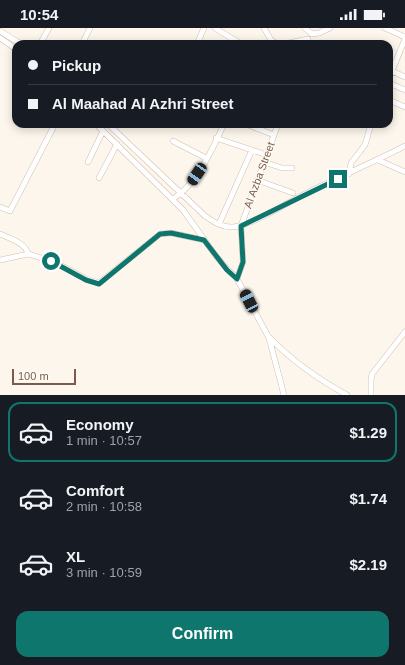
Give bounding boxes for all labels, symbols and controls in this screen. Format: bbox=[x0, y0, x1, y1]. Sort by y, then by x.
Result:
text: 10:54 bbox=[20, 6, 58, 23]
text: Pickup bbox=[52, 57, 101, 74]
text: Al Maahad Al Azhri Street bbox=[52, 95, 233, 112]
street label: Al Azba Street bbox=[241, 140, 277, 210]
car bbox=[185, 161, 209, 187]
route end bbox=[329, 170, 347, 188]
route start bbox=[42, 252, 60, 270]
car bbox=[238, 288, 260, 314]
scale bar bbox=[12, 367, 76, 386]
text: 100 m bbox=[18, 370, 49, 382]
icon: car bbox=[18, 414, 54, 450]
text: Economy bbox=[66, 416, 134, 433]
text: $1.29 bbox=[349, 424, 387, 441]
text: 1 min · 10:57 bbox=[66, 433, 142, 448]
icon: car bbox=[18, 480, 54, 516]
text: Comfort bbox=[66, 482, 124, 499]
text: $1.74 bbox=[349, 490, 387, 507]
text: 2 min · 10:58 bbox=[66, 499, 142, 514]
icon: car bbox=[18, 546, 54, 582]
text: XL bbox=[66, 548, 85, 565]
text: $2.19 bbox=[349, 556, 387, 573]
text: 3 min · 10:59 bbox=[66, 565, 142, 580]
button: Confirm bbox=[16, 611, 389, 657]

